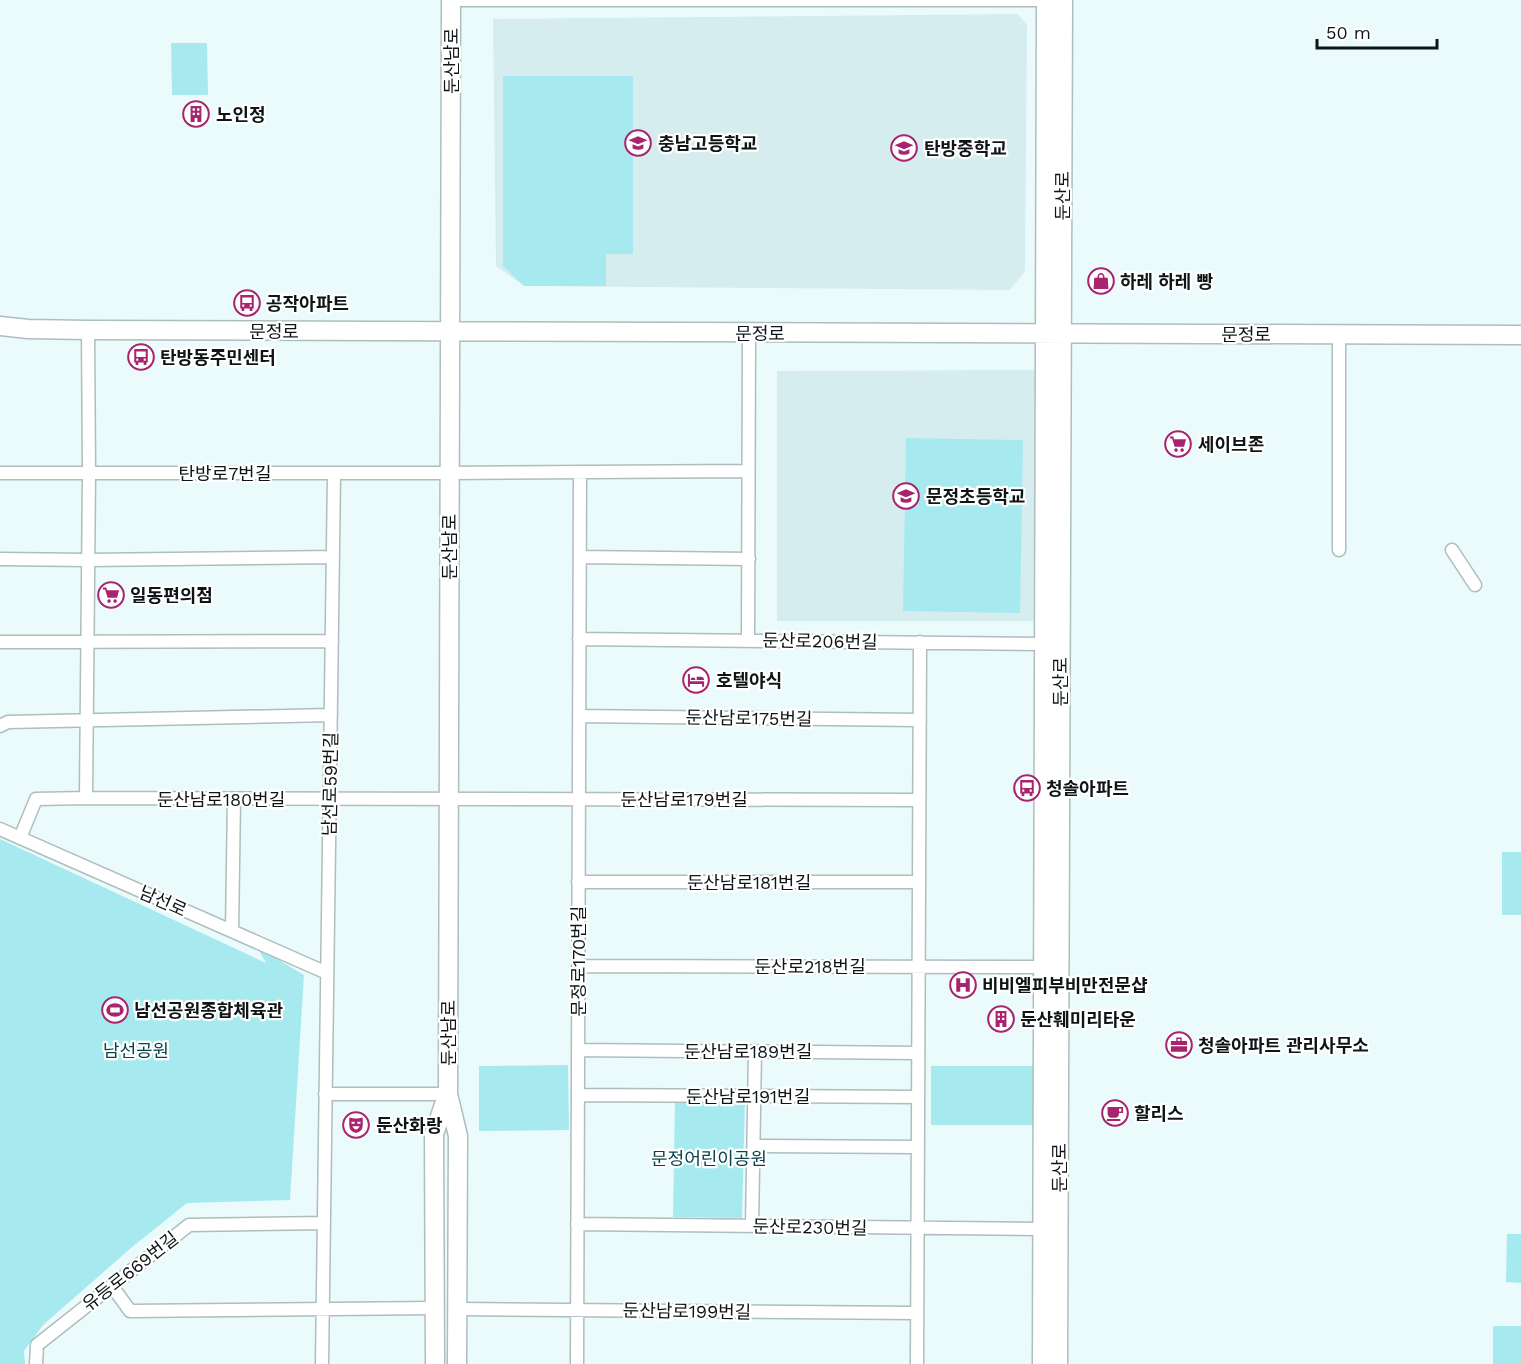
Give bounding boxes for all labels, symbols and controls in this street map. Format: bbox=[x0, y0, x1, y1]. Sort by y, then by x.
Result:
scale bar bbox=[1317, 12, 1437, 50]
text: 50 m bbox=[1326, 22, 1371, 43]
street label: 둔산남로 bbox=[441, 28, 462, 94]
building icon: 노인정 bbox=[181, 99, 211, 129]
place label: 노인정 bbox=[216, 104, 266, 125]
school or university icon: 충남고등학교 bbox=[623, 128, 653, 158]
place label: 충남고등학교 bbox=[658, 133, 757, 154]
school or university icon: 탄방중학교 bbox=[889, 133, 919, 163]
place label: 탄방중학교 bbox=[924, 138, 1007, 159]
street label: 둔산로 bbox=[1052, 171, 1073, 221]
shop icon: 하레 하레 빵 bbox=[1086, 266, 1116, 296]
place label: 하레 하레 빵 bbox=[1120, 271, 1214, 292]
bus stop icon: 공작아파트 bbox=[232, 288, 262, 318]
place label: 공작아파트 bbox=[266, 293, 349, 314]
street label: 문정로 bbox=[249, 321, 299, 342]
street label: 문정로 bbox=[735, 323, 785, 344]
street label: 문정로 bbox=[1221, 324, 1271, 345]
bus stop icon: 탄방동주민센터 bbox=[126, 342, 156, 372]
place label: 탄방동주민센터 bbox=[160, 347, 276, 368]
supermarket icon: 세이브존 bbox=[1163, 429, 1193, 459]
place label: 세이브존 bbox=[1198, 434, 1264, 455]
street label: 탄방로7번길 bbox=[179, 463, 271, 484]
school or university icon: 문정초등학교 bbox=[891, 481, 921, 511]
place label: 문정초등학교 bbox=[926, 486, 1025, 507]
street label: 둔산남로 bbox=[439, 514, 460, 580]
supermarket icon: 일동편의점 bbox=[96, 580, 126, 610]
place label: 일동편의점 bbox=[130, 585, 213, 606]
street label: 둔산로206번길 bbox=[762, 629, 878, 653]
street label: 둔산로 bbox=[1050, 657, 1071, 707]
hotel icon: 호텔야식 bbox=[681, 665, 711, 695]
place label: 호텔야식 bbox=[716, 670, 782, 691]
street label: 둔산남로175번길 bbox=[685, 706, 813, 730]
street label: 남선로59번길 bbox=[319, 732, 341, 836]
bus stop icon: 청솔아파트 bbox=[1012, 773, 1042, 803]
place label: 청솔아파트 bbox=[1046, 778, 1129, 799]
street label: 둔산남로180번길 bbox=[157, 789, 285, 810]
street label: 둔산남로179번길 bbox=[620, 789, 748, 810]
street label: 둔산남로181번길 bbox=[687, 872, 811, 893]
street label: 남선로 bbox=[136, 881, 190, 921]
street label: 문정로170번길 bbox=[568, 906, 589, 1016]
street label: 둔산로218번길 bbox=[754, 956, 866, 977]
hospital icon: 비비엘피부비만전문샵 bbox=[948, 970, 978, 1000]
place label: 비비엘피부비만전문샵 bbox=[982, 975, 1148, 996]
sports icon: 남선공원종합체육관 bbox=[100, 995, 130, 1025]
place label: 남선공원종합체육관 bbox=[134, 1000, 283, 1021]
street label: 둔산남로 bbox=[438, 1000, 459, 1066]
building icon: 둔산훼미리타운 bbox=[986, 1004, 1016, 1034]
place label: 둔산훼미리타운 bbox=[1020, 1009, 1136, 1030]
office icon: 청솔아파트 관리사무소 bbox=[1164, 1030, 1194, 1060]
place label: 청솔아파트 관리사무소 bbox=[1198, 1035, 1369, 1056]
park label: 남선공원 bbox=[103, 1040, 169, 1061]
street label: 둔산남로189번길 bbox=[684, 1041, 812, 1062]
street label: 둔산남로191번길 bbox=[686, 1086, 810, 1107]
cafe icon: 할리스 bbox=[1100, 1098, 1130, 1128]
place label: 할리스 bbox=[1134, 1103, 1184, 1124]
theatre icon: 둔산화랑 bbox=[341, 1110, 371, 1140]
place label: 둔산화랑 bbox=[376, 1115, 443, 1136]
street label: 둔산로 bbox=[1049, 1143, 1070, 1193]
park label: 문정어린이공원 bbox=[651, 1148, 767, 1169]
street label: 둔산로230번길 bbox=[752, 1215, 868, 1239]
street label: 유등로669번길 bbox=[78, 1227, 182, 1315]
street label: 둔산남로199번길 bbox=[623, 1299, 751, 1323]

